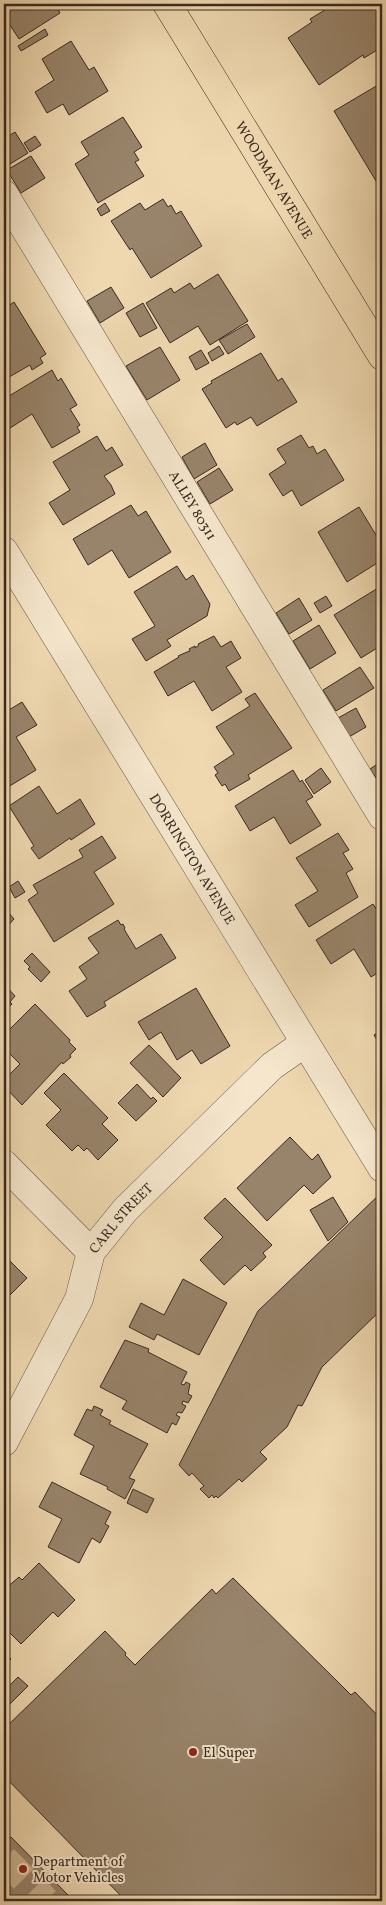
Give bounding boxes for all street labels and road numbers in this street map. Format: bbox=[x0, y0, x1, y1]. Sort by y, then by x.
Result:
street label: WOODMAN AVENUE bbox=[230, 118, 316, 243]
street label: ALLEY 80311 bbox=[163, 468, 220, 544]
street label: DORRINGTON AVENUE bbox=[144, 791, 239, 929]
street label: CARL STREET bbox=[85, 1180, 158, 1258]

